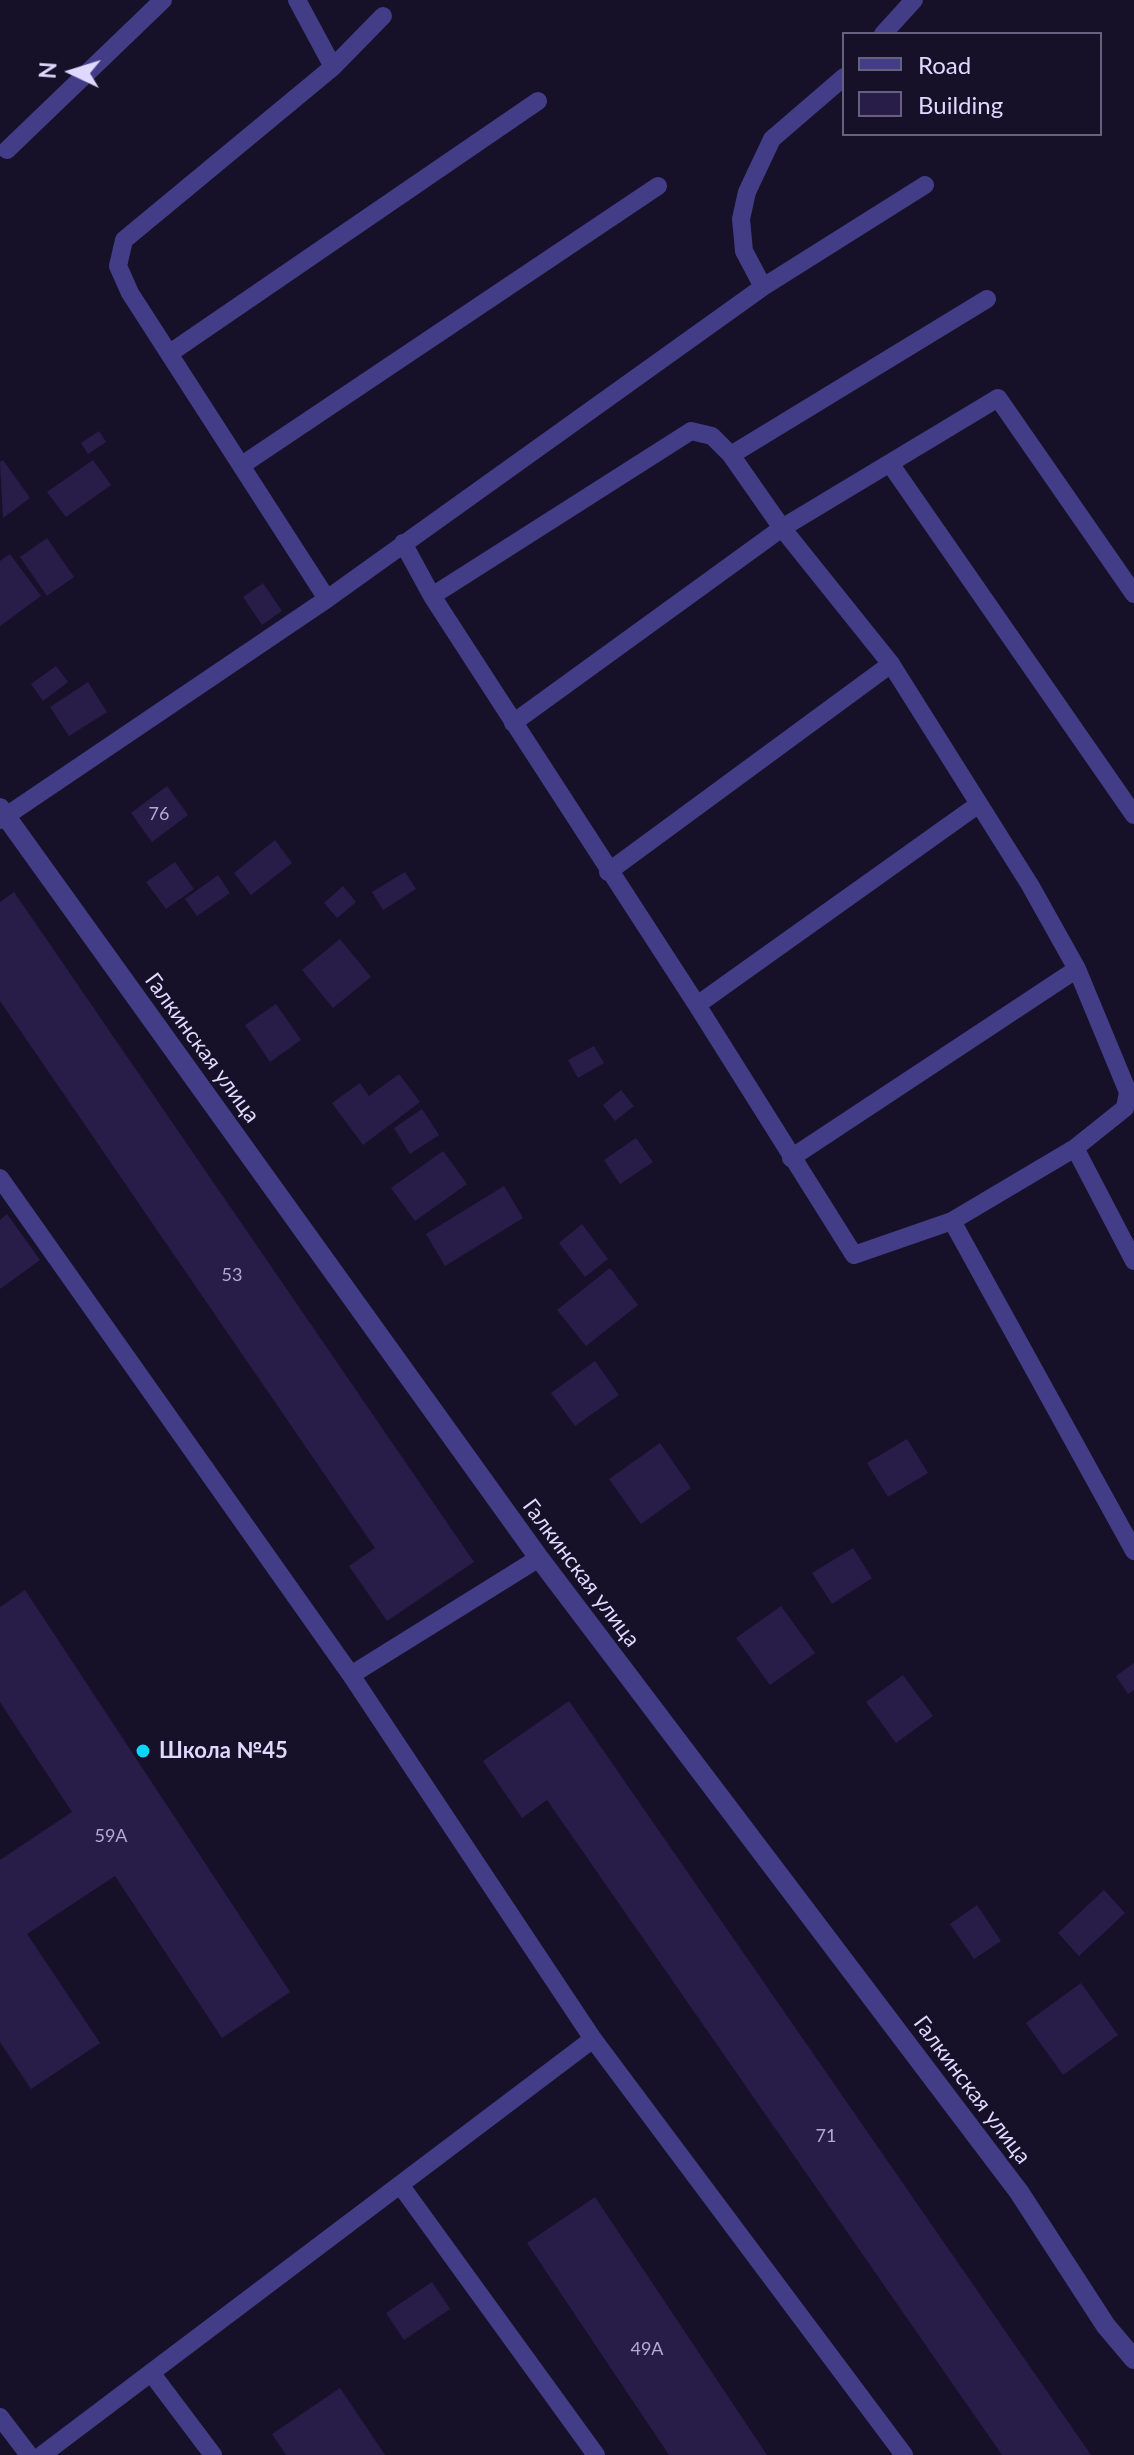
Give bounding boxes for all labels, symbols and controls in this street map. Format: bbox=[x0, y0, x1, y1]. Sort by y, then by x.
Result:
north arrow bbox=[32, 32, 112, 112]
legend bbox=[842, 32, 1102, 136]
text: Road bbox=[918, 50, 971, 79]
text: N bbox=[34, 61, 62, 80]
text: Building bbox=[918, 90, 1003, 119]
house number: 76 bbox=[149, 803, 169, 825]
street label: Галкинская улица bbox=[139, 968, 265, 1128]
house number: 53 bbox=[222, 1264, 242, 1286]
street label: Галкинская улица bbox=[517, 1494, 645, 1652]
place label: Школа №45 bbox=[159, 1738, 288, 1764]
marker: Школа №45 bbox=[134, 1742, 152, 1760]
house number: 59А bbox=[94, 1825, 128, 1847]
street label: Галкинская улица bbox=[908, 2011, 1036, 2169]
house number: 71 bbox=[816, 2125, 836, 2147]
house number: 49А bbox=[630, 2338, 664, 2360]

